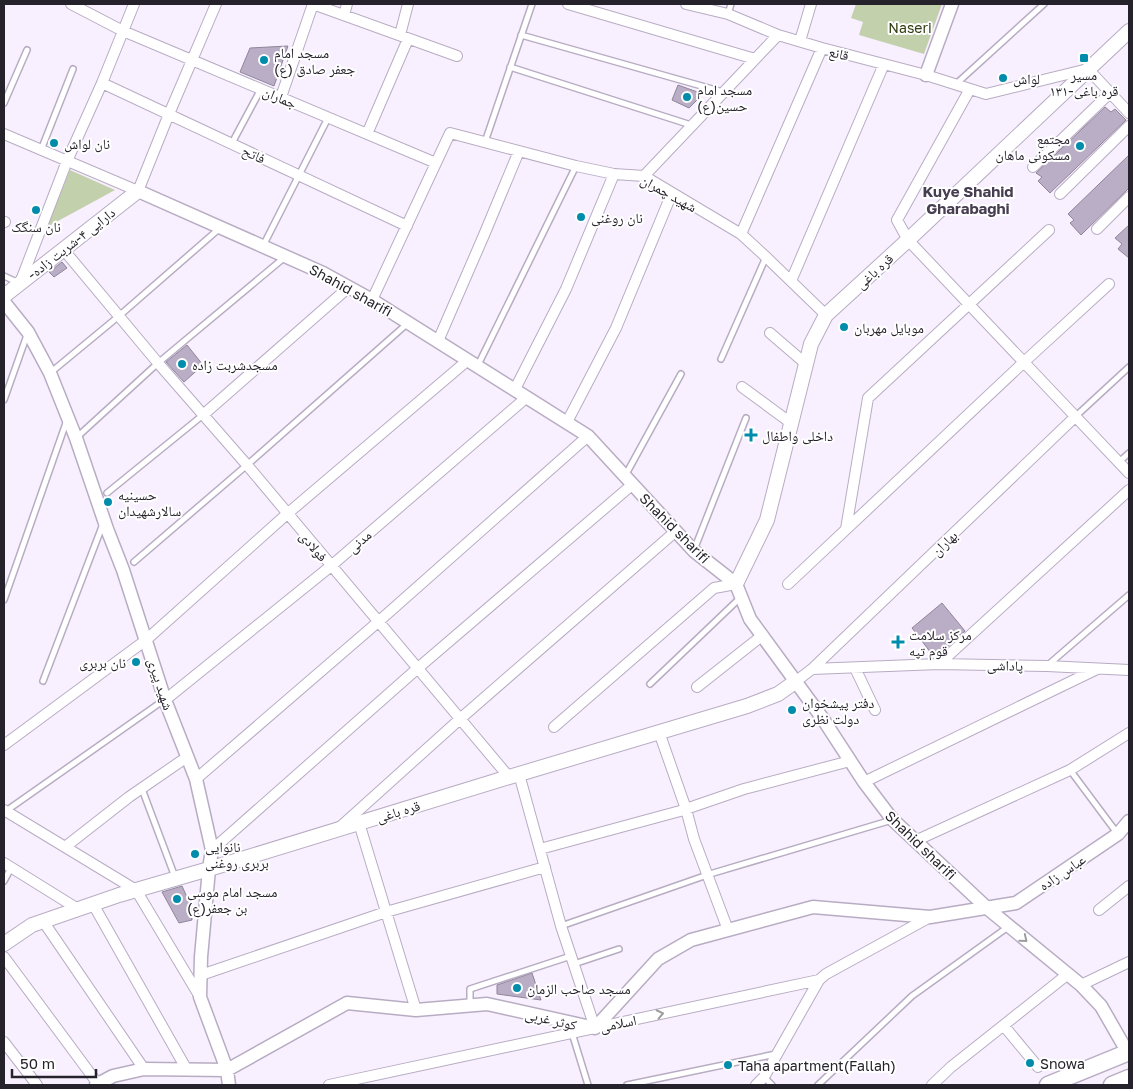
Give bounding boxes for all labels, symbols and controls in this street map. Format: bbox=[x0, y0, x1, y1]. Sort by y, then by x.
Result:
park label: Naseri bbox=[888, 19, 932, 36]
street label: قانع bbox=[827, 42, 851, 66]
place label: مسجد امام جعفر صادق (ع) bbox=[274, 44, 355, 79]
marker: مسیر ۱۳۱-قره باغی bbox=[1078, 52, 1090, 64]
marker: مسجد امام جعفر صادق (ع) bbox=[258, 54, 270, 66]
place label: مسیر ۱۳۱-قره باغی bbox=[1049, 66, 1119, 100]
place label: لواش bbox=[1013, 70, 1040, 88]
marker: لواش bbox=[997, 72, 1009, 84]
place label: مسجد امام حسین(ع) bbox=[697, 81, 752, 116]
street label: جماران bbox=[260, 82, 300, 113]
marker: مسجد امام حسین(ع) bbox=[681, 91, 693, 103]
place label: مجتمع مسکونی ماهان bbox=[996, 130, 1070, 164]
place label: نان لواش bbox=[64, 135, 110, 153]
marker: نان لواش bbox=[48, 137, 60, 149]
marker: مجتمع مسکونی ماهان bbox=[1074, 140, 1086, 152]
street label: فاتح bbox=[239, 141, 268, 169]
street label: شهید چمران bbox=[637, 171, 700, 216]
district label: Kuye Shahid Gharabaghi bbox=[922, 182, 1014, 217]
street label: -دارایی ۴-شربت زاده bbox=[24, 203, 119, 283]
marker: نان سنگک bbox=[30, 204, 42, 216]
place label: نان روغنی bbox=[591, 209, 643, 227]
marker: نان روغنی bbox=[575, 211, 587, 223]
place label: نان سنگک bbox=[11, 218, 61, 236]
street label: قره باغی bbox=[852, 250, 897, 293]
street label: Shahid sharifi bbox=[307, 260, 395, 320]
place label: موبایل مهربان bbox=[854, 319, 924, 337]
marker: موبایل مهربان bbox=[838, 321, 850, 333]
place label: مسجدشربت زاده bbox=[192, 356, 278, 374]
marker: مسجدشربت زاده bbox=[176, 358, 188, 370]
place label: داخلی واطفال bbox=[762, 427, 833, 445]
marker: داخلی واطفال bbox=[744, 428, 758, 442]
place label: حسینیه سالارشهیدان bbox=[118, 486, 181, 520]
street label: Shahid sharifi bbox=[636, 489, 714, 567]
marker: حسینیه سالارشهیدان bbox=[102, 496, 114, 508]
street label: مدنی bbox=[343, 526, 375, 557]
street label: بهاران bbox=[927, 526, 961, 560]
street label: فولادی bbox=[296, 527, 332, 565]
place label: مرکز سلامت قوم تپه bbox=[909, 626, 972, 661]
marker: مرکز سلامت قوم تپه bbox=[891, 635, 905, 649]
place label: نان بربری bbox=[79, 654, 126, 672]
marker: نان بربری bbox=[130, 656, 142, 668]
street label: شهید پیری bbox=[144, 656, 177, 713]
street label: پاداشی bbox=[987, 656, 1023, 675]
place label: دفتر پیشخوان دولت نظری bbox=[802, 694, 875, 728]
marker: دفتر پیشخوان دولت نظری bbox=[786, 704, 798, 716]
street label: قره باغی bbox=[374, 796, 422, 827]
street label: Shahid sharifi bbox=[882, 807, 960, 883]
place label: نانوایی بربری روغنی bbox=[205, 838, 269, 872]
marker: نانوایی بربری روغنی bbox=[189, 848, 201, 860]
street label: عباس زاده bbox=[1035, 850, 1089, 895]
place label: مسجد امام موسی بن جعفر(ع) bbox=[187, 883, 278, 918]
marker: مسجد امام موسی بن جعفر(ع) bbox=[171, 893, 183, 905]
one-way arrow bbox=[1018, 934, 1027, 942]
place label: مسجد صاحب الزمان bbox=[527, 980, 631, 998]
marker: مسجد صاحب الزمان bbox=[511, 982, 523, 994]
street label: کوثر غربی bbox=[523, 1005, 579, 1034]
one-way arrow bbox=[655, 1010, 664, 1020]
street label: اسلامی bbox=[598, 1011, 638, 1036]
scale bar bbox=[12, 1046, 96, 1078]
text: 50 m bbox=[20, 1054, 55, 1072]
place label: Snowa bbox=[1040, 1055, 1085, 1072]
place label: Taha apartment(Fallah) bbox=[738, 1057, 896, 1074]
marker: Snowa bbox=[1024, 1057, 1036, 1069]
marker: Taha apartment(Fallah) bbox=[722, 1059, 734, 1071]

